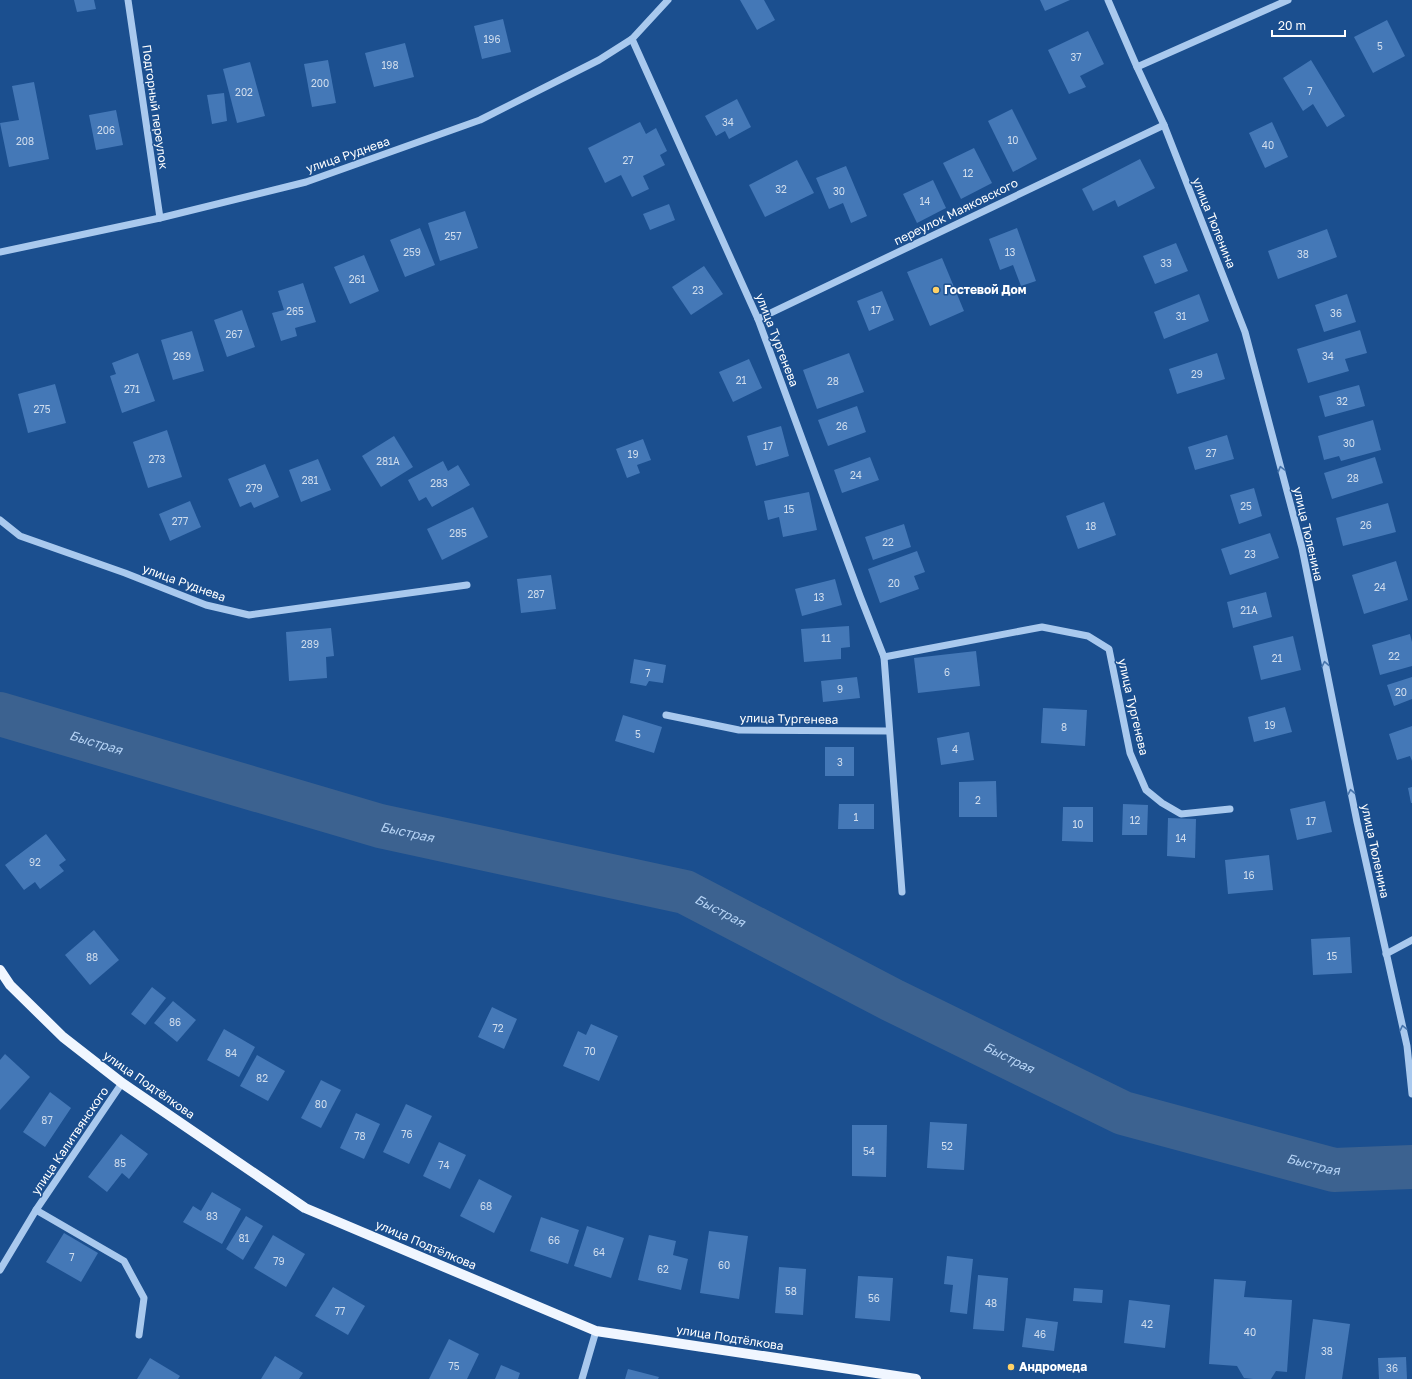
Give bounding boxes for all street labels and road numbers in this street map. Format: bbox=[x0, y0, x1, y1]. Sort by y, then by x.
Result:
street label: Подгорный переулок bbox=[139, 44, 172, 170]
street label: улица Руднева bbox=[304, 133, 392, 176]
street label: переулок Маяковского bbox=[891, 175, 1020, 248]
street label: улица Тюленина bbox=[1189, 175, 1239, 270]
street label: улица Тургенева bbox=[753, 291, 802, 389]
street label: улица Тюленина bbox=[1290, 485, 1327, 583]
street label: улица Руднева bbox=[140, 560, 228, 605]
street label: улица Тургенева bbox=[1115, 657, 1152, 757]
street label: улица Тургенева bbox=[739, 710, 839, 727]
street label: улица Тюленина bbox=[1358, 802, 1393, 900]
street label: улица Подтёлкова bbox=[101, 1047, 198, 1122]
street label: улица Калитвянского bbox=[28, 1084, 111, 1198]
street label: улица Подтёлкова bbox=[373, 1216, 479, 1273]
street label: улица Подтёлкова bbox=[675, 1322, 785, 1353]

